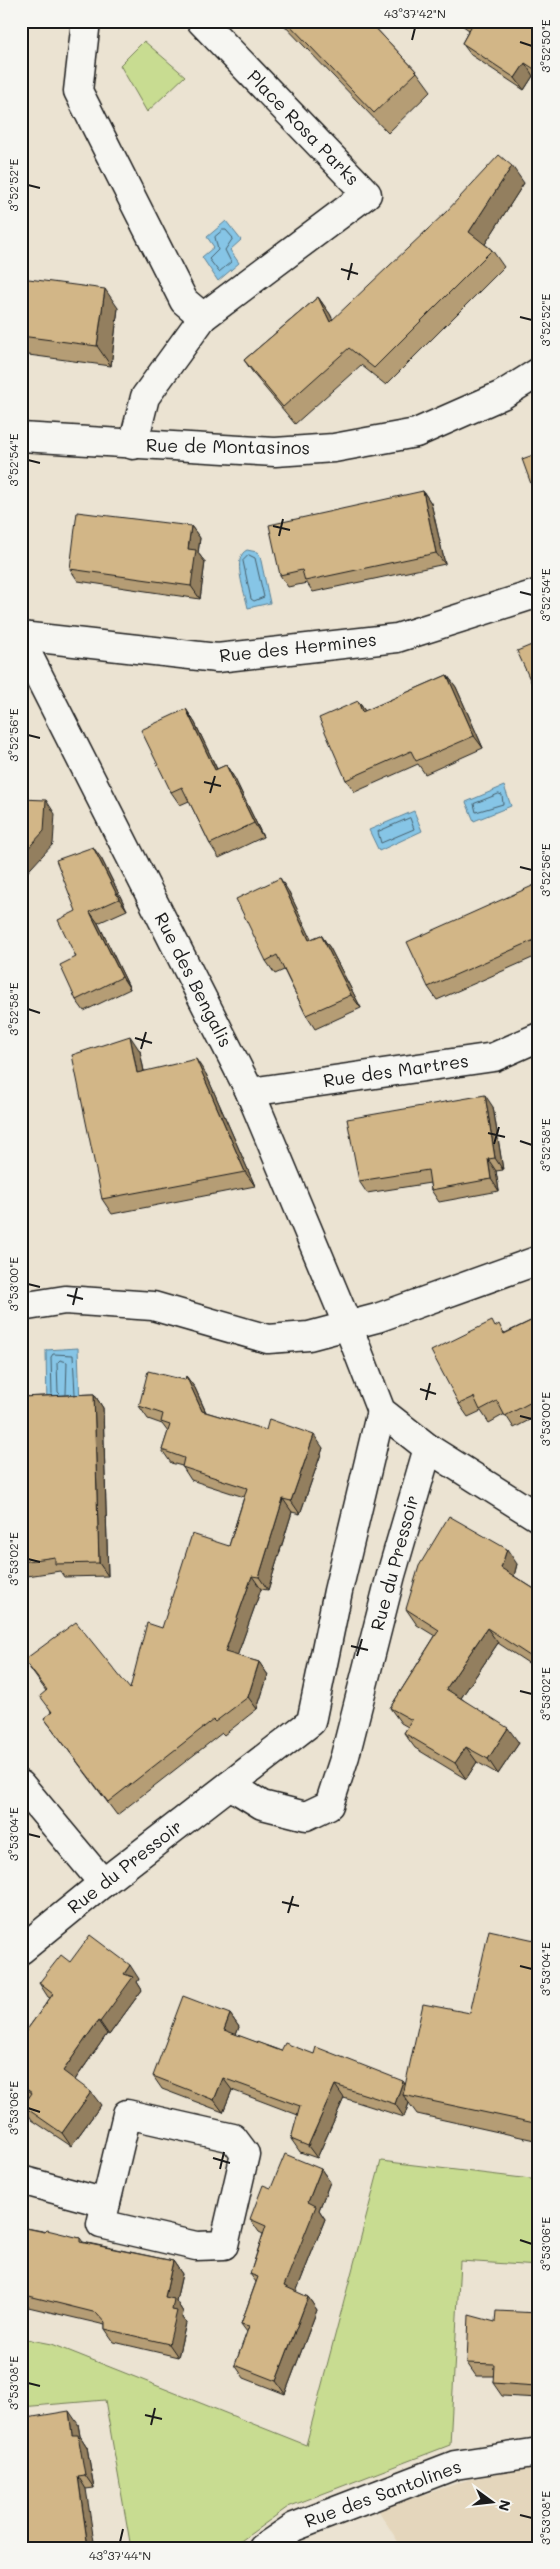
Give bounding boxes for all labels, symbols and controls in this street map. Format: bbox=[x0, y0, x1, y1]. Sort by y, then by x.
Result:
text: 43°37'42"N bbox=[384, 5, 446, 21]
text: 3°52'50"E bbox=[537, 19, 553, 73]
street label: Place Rosa Parks bbox=[242, 64, 365, 190]
text: 3°52'52"E bbox=[5, 158, 21, 211]
text: 3°52'52"E bbox=[537, 293, 553, 346]
text: 3°52'54"E bbox=[5, 433, 21, 487]
street label: Rue de Montasinos bbox=[146, 433, 310, 459]
text: 3°52'54"E bbox=[537, 568, 553, 622]
street label: Rue des Hermines bbox=[218, 627, 378, 667]
text: 3°52'56"E bbox=[5, 708, 21, 762]
text: 3°52'56"E bbox=[537, 843, 553, 897]
street label: Rue des Bengalis bbox=[150, 908, 238, 1051]
text: 3°52'58"E bbox=[5, 982, 21, 1036]
street label: Rue des Martres bbox=[322, 1048, 470, 1092]
text: 3°52'58"E bbox=[537, 1118, 553, 1172]
text: 3°53'00"E bbox=[5, 1257, 21, 1311]
text: 3°53'00"E bbox=[537, 1392, 553, 1446]
street label: Rue du Pressoir bbox=[364, 1492, 424, 1633]
text: 3°53'02"E bbox=[5, 1532, 21, 1586]
text: 3°53'02"E bbox=[537, 1667, 553, 1721]
text: 3°53'04"E bbox=[5, 1807, 21, 1861]
street label: Rue du Pressoir bbox=[62, 1814, 187, 1919]
text: 3°53'04"E bbox=[537, 1942, 553, 1996]
text: 3°53'06"E bbox=[5, 2081, 21, 2135]
text: 3°53'06"E bbox=[537, 2217, 553, 2271]
text: 3°53'08"E bbox=[5, 2356, 21, 2410]
street label: Rue des Santolines bbox=[301, 2454, 464, 2533]
north arrow bbox=[468, 2476, 518, 2526]
text: 3°53'08"E bbox=[537, 2491, 553, 2545]
text: N bbox=[494, 2498, 516, 2513]
text: 43°37'44"N bbox=[89, 2547, 151, 2563]

